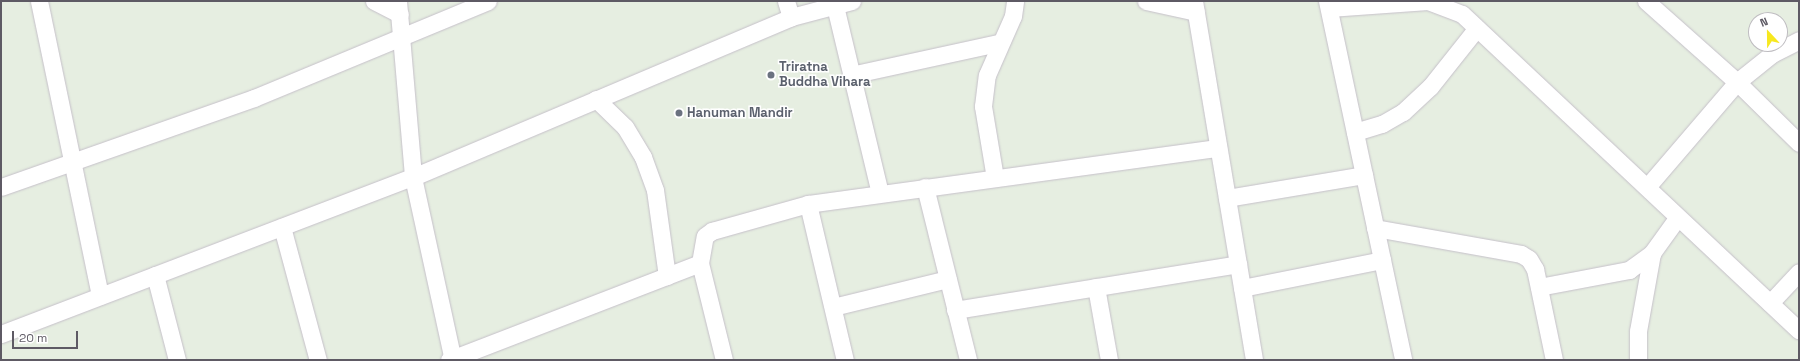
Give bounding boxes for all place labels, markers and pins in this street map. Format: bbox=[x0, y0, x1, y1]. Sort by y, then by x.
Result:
place label: Triratna Buddha Vihara bbox=[779, 60, 871, 91]
marker: Triratna Buddha Vihara bbox=[766, 70, 776, 80]
place label: Hanuman Mandir bbox=[687, 105, 793, 121]
marker: Hanuman Mandir bbox=[674, 108, 684, 118]

